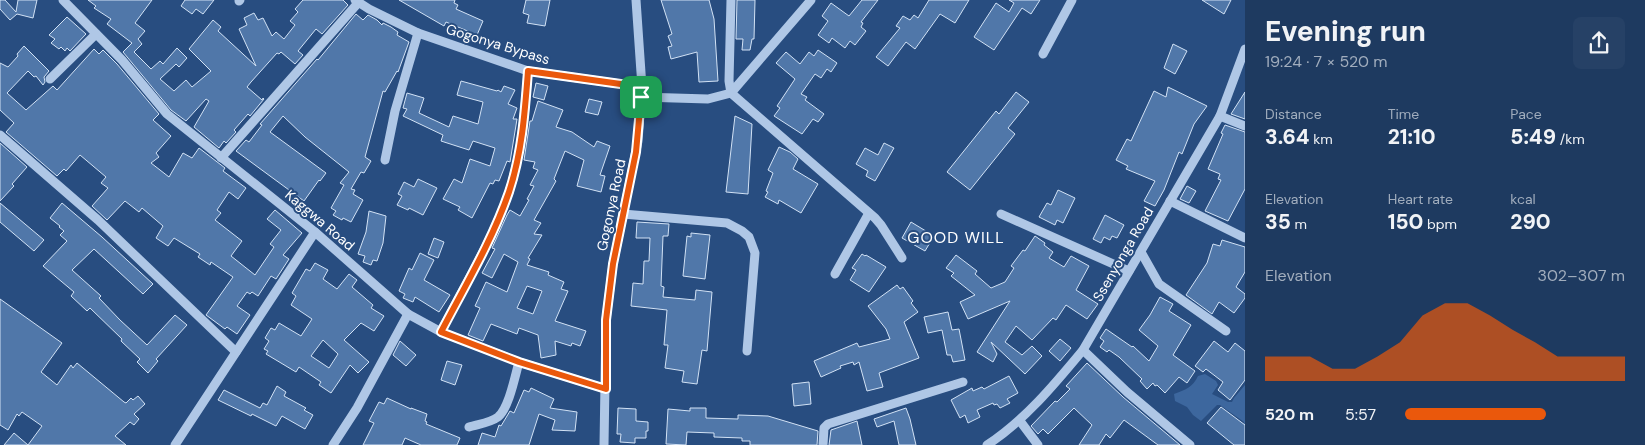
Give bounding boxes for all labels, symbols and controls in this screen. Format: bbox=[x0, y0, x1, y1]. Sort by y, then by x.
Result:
text: Evening run bbox=[1265, 13, 1426, 50]
button: share bbox=[1573, 17, 1625, 69]
street label: Gogonya Bypass bbox=[444, 20, 552, 68]
text: 19:24 · 7 × 520 m bbox=[1265, 51, 1387, 72]
pin bbox=[620, 76, 662, 118]
icon: arrive bbox=[627, 83, 655, 111]
text: Distance bbox=[1265, 105, 1322, 123]
text: Time bbox=[1388, 105, 1419, 123]
text: Pace bbox=[1510, 105, 1542, 123]
text: 3.64 bbox=[1265, 123, 1310, 151]
text: 21:10 bbox=[1388, 123, 1436, 151]
text: 5:49 bbox=[1510, 123, 1556, 151]
text: km bbox=[1310, 130, 1333, 148]
text: /km bbox=[1556, 130, 1585, 148]
street label: Gogonya Road bbox=[592, 157, 630, 253]
street label: Kaggwa Road bbox=[281, 186, 359, 254]
text: Elevation bbox=[1265, 190, 1323, 208]
text: Heart rate bbox=[1388, 190, 1453, 208]
text: kcal bbox=[1510, 190, 1536, 208]
street label: Ssenyonga Road bbox=[1089, 204, 1157, 304]
text: 35 bbox=[1265, 208, 1291, 236]
text: 150 bbox=[1388, 208, 1423, 236]
text: 290 bbox=[1510, 208, 1551, 236]
text: m bbox=[1291, 215, 1307, 233]
text: bpm bbox=[1423, 215, 1457, 233]
district label: GOOD WILL bbox=[907, 227, 1005, 248]
text: Elevation bbox=[1265, 265, 1332, 286]
text: 302–307 m bbox=[1538, 265, 1625, 286]
text: 520 m bbox=[1265, 404, 1314, 425]
text: 5:57 bbox=[1345, 404, 1376, 425]

